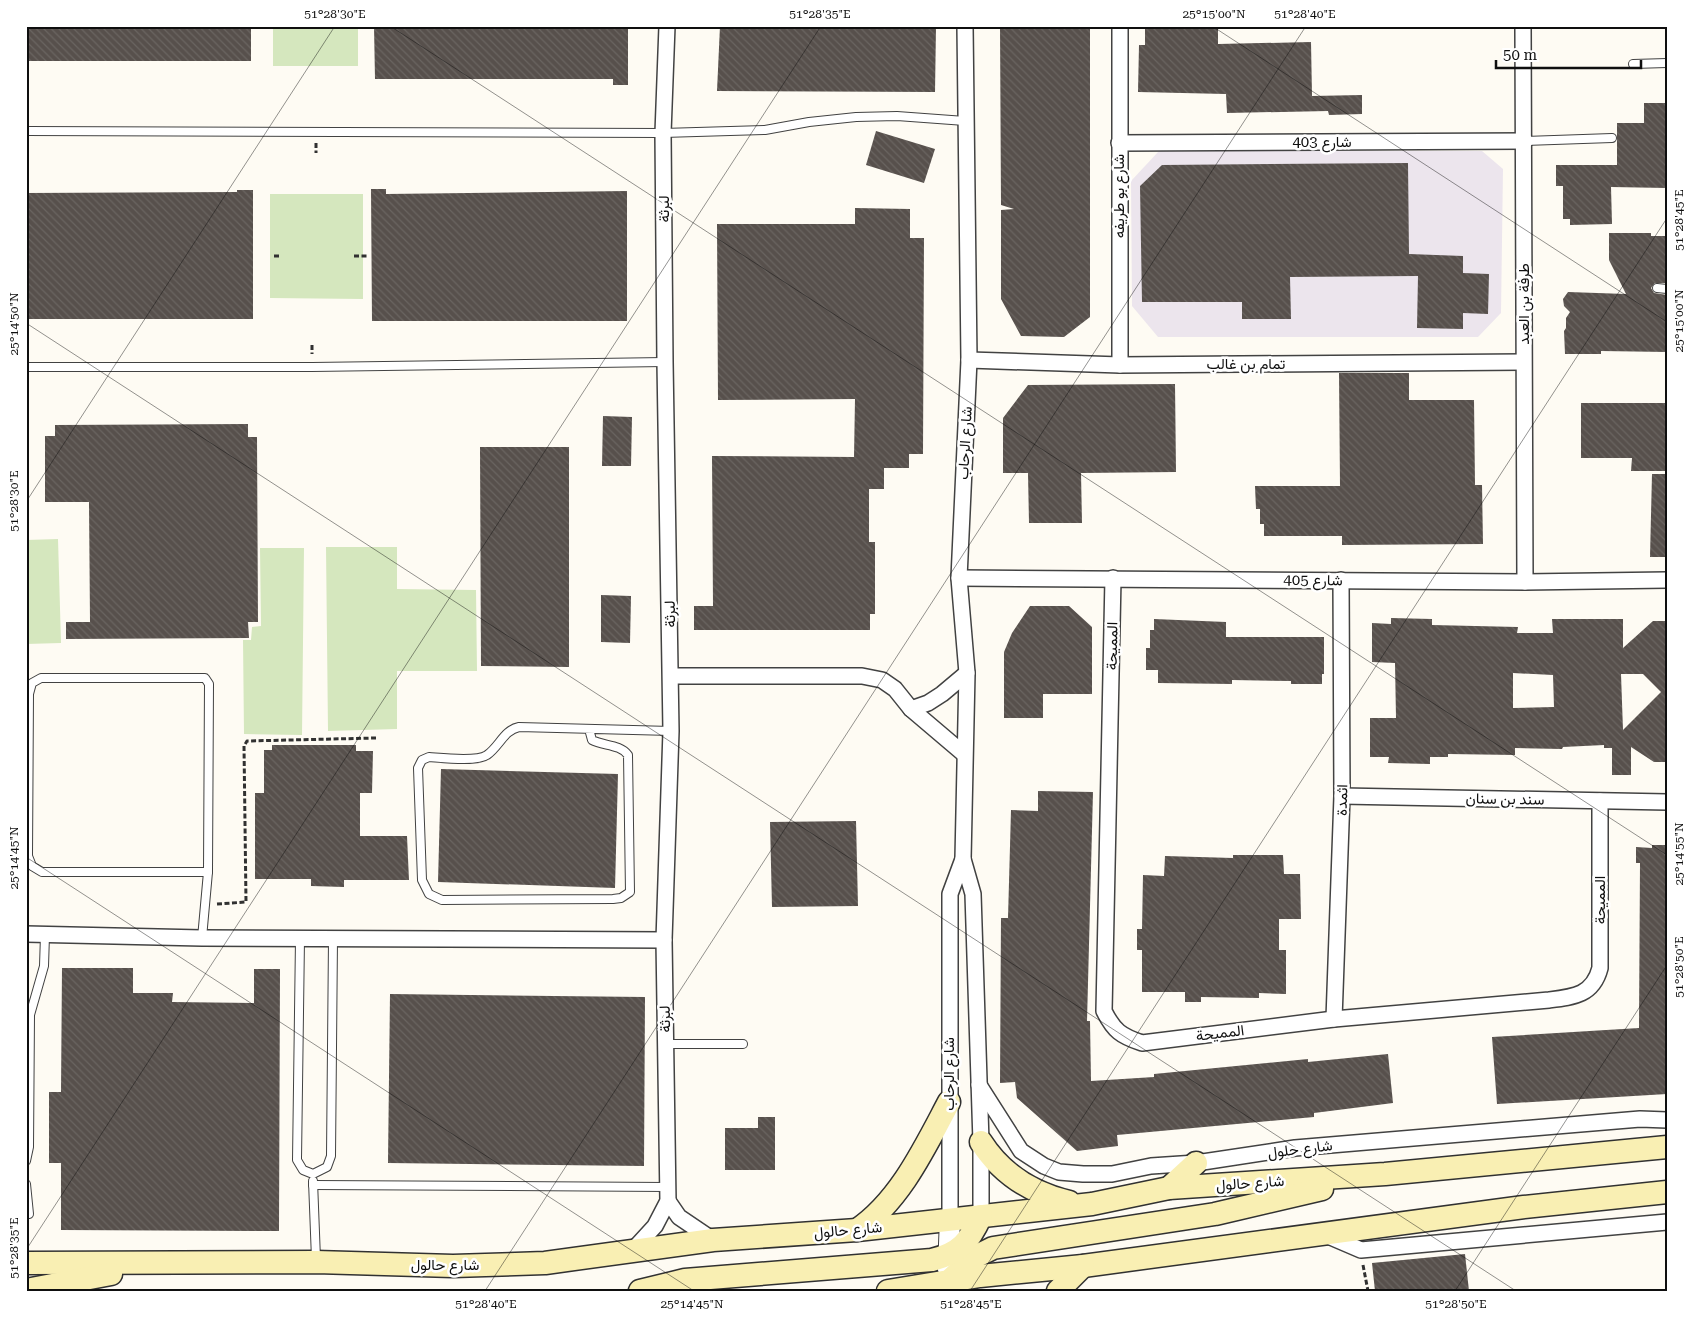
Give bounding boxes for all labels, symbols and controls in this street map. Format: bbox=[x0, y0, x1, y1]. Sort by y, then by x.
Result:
text: 51°28'30"E bbox=[304, 7, 366, 21]
text: 51°28'35"E bbox=[789, 7, 851, 21]
text: 25°15'00"N bbox=[1182, 7, 1246, 21]
text: 51°28'40"E bbox=[1274, 7, 1336, 21]
scale bar bbox=[1496, 38, 1640, 70]
text: 50 m bbox=[1503, 46, 1538, 64]
street label: شارع 403 bbox=[1292, 133, 1352, 153]
street label: شارع بو طريفه bbox=[1110, 154, 1130, 238]
text: 51°28'45"E bbox=[1672, 189, 1686, 251]
street label: لبرثة bbox=[655, 195, 673, 223]
street label: طرفة بن العبد bbox=[1515, 263, 1534, 345]
text: 25°15'00"N bbox=[1672, 289, 1686, 353]
text: 25°14'50"N bbox=[7, 292, 21, 356]
street label: تمام بن غالب bbox=[1207, 355, 1286, 374]
street label: شارع الرحاب bbox=[954, 406, 978, 480]
text: 51°28'30"E bbox=[7, 470, 21, 532]
street label: شارع 405 bbox=[1283, 570, 1343, 592]
street label: لبرثة bbox=[661, 600, 679, 628]
street label: المميحة bbox=[1103, 622, 1121, 670]
street label: اثمدة bbox=[1333, 784, 1351, 816]
street label: سند بن سنان bbox=[1466, 789, 1545, 810]
text: 25°14'55"N bbox=[1672, 822, 1686, 886]
text: 25°14'45"N bbox=[7, 826, 21, 890]
street label: المميحة bbox=[1591, 876, 1609, 924]
text: 51°28'50"E bbox=[1672, 936, 1686, 998]
street label: لبرثة bbox=[656, 1005, 674, 1033]
street label: المميحة bbox=[1195, 1021, 1245, 1045]
street label: شارع الرحاب bbox=[940, 1037, 960, 1111]
street label: شارع حلول bbox=[1267, 1136, 1334, 1164]
street label: شارع حالول bbox=[1215, 1172, 1285, 1196]
text: 51°28'35"E bbox=[7, 1217, 21, 1279]
street label: شارع حالول bbox=[813, 1218, 883, 1244]
street label: شارع حالول bbox=[411, 1256, 479, 1276]
text: 51°28'40"E bbox=[455, 1297, 517, 1311]
text: 25°14'45"N bbox=[660, 1297, 724, 1311]
text: 51°28'45"E bbox=[940, 1297, 1002, 1311]
text: 51°28'50"E bbox=[1425, 1297, 1487, 1311]

